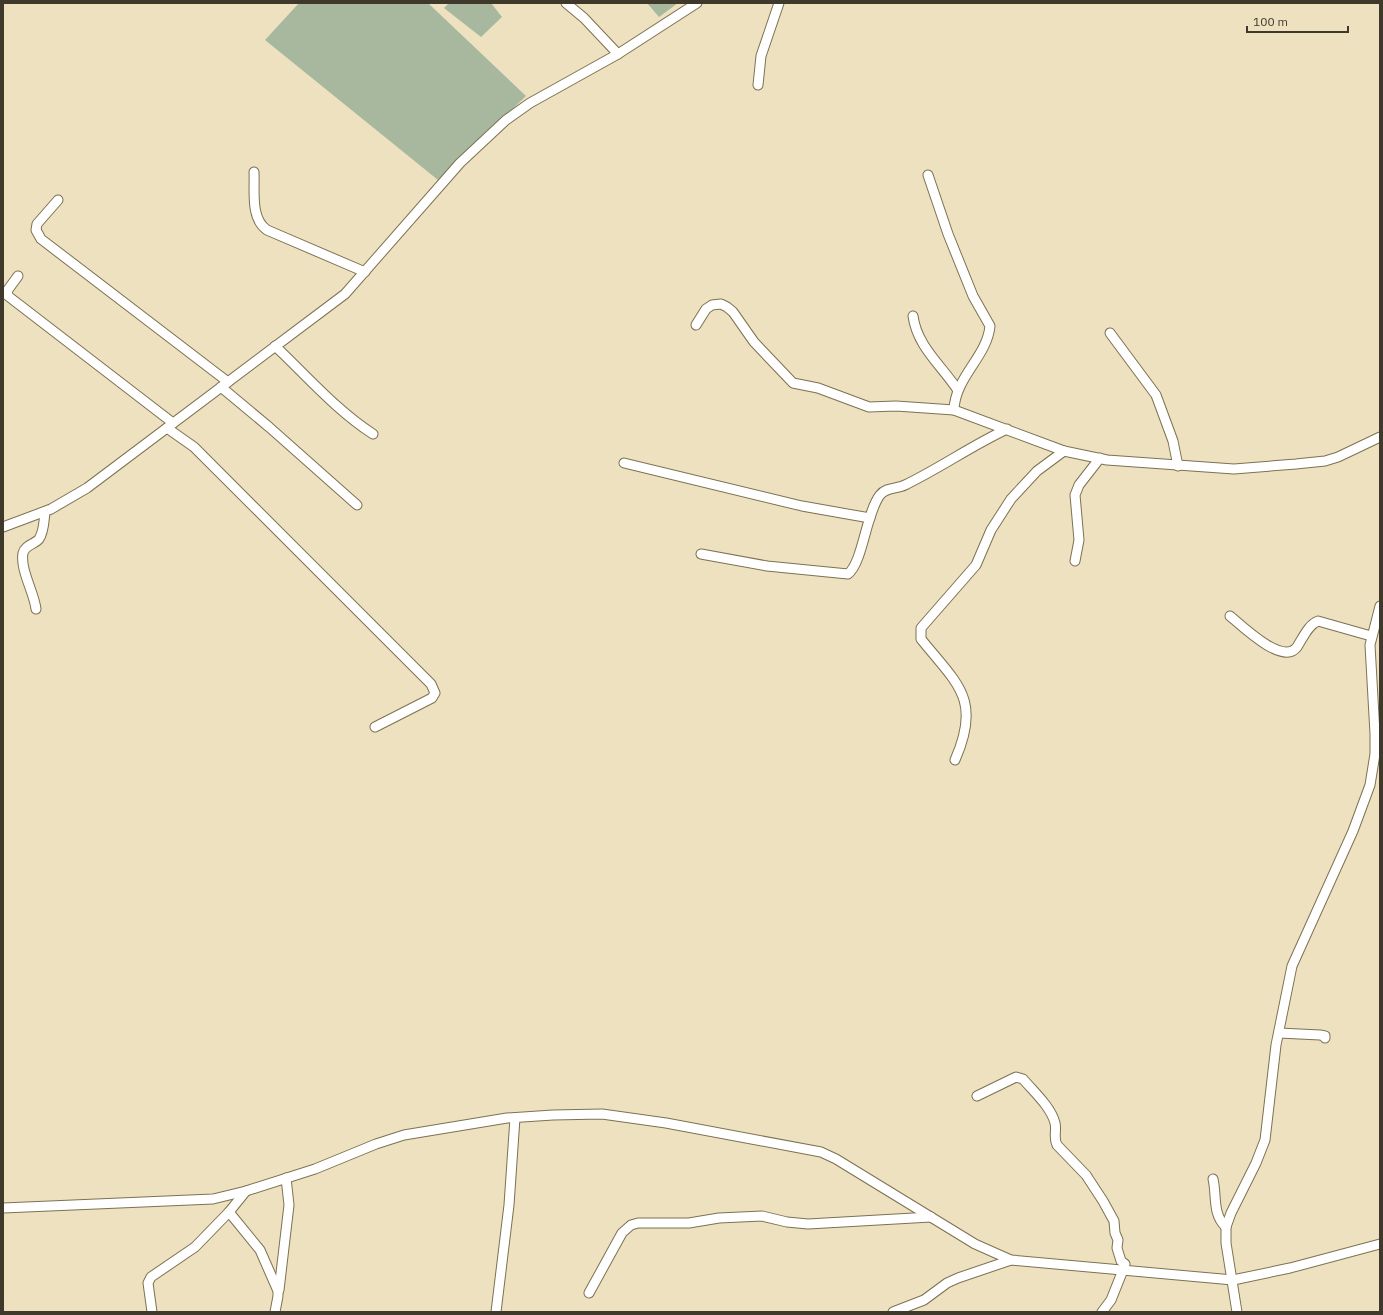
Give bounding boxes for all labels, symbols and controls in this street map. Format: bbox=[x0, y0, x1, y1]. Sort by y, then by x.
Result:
scale bar bbox=[1247, 8, 1348, 34]
text: 100 m bbox=[1253, 14, 1288, 29]

